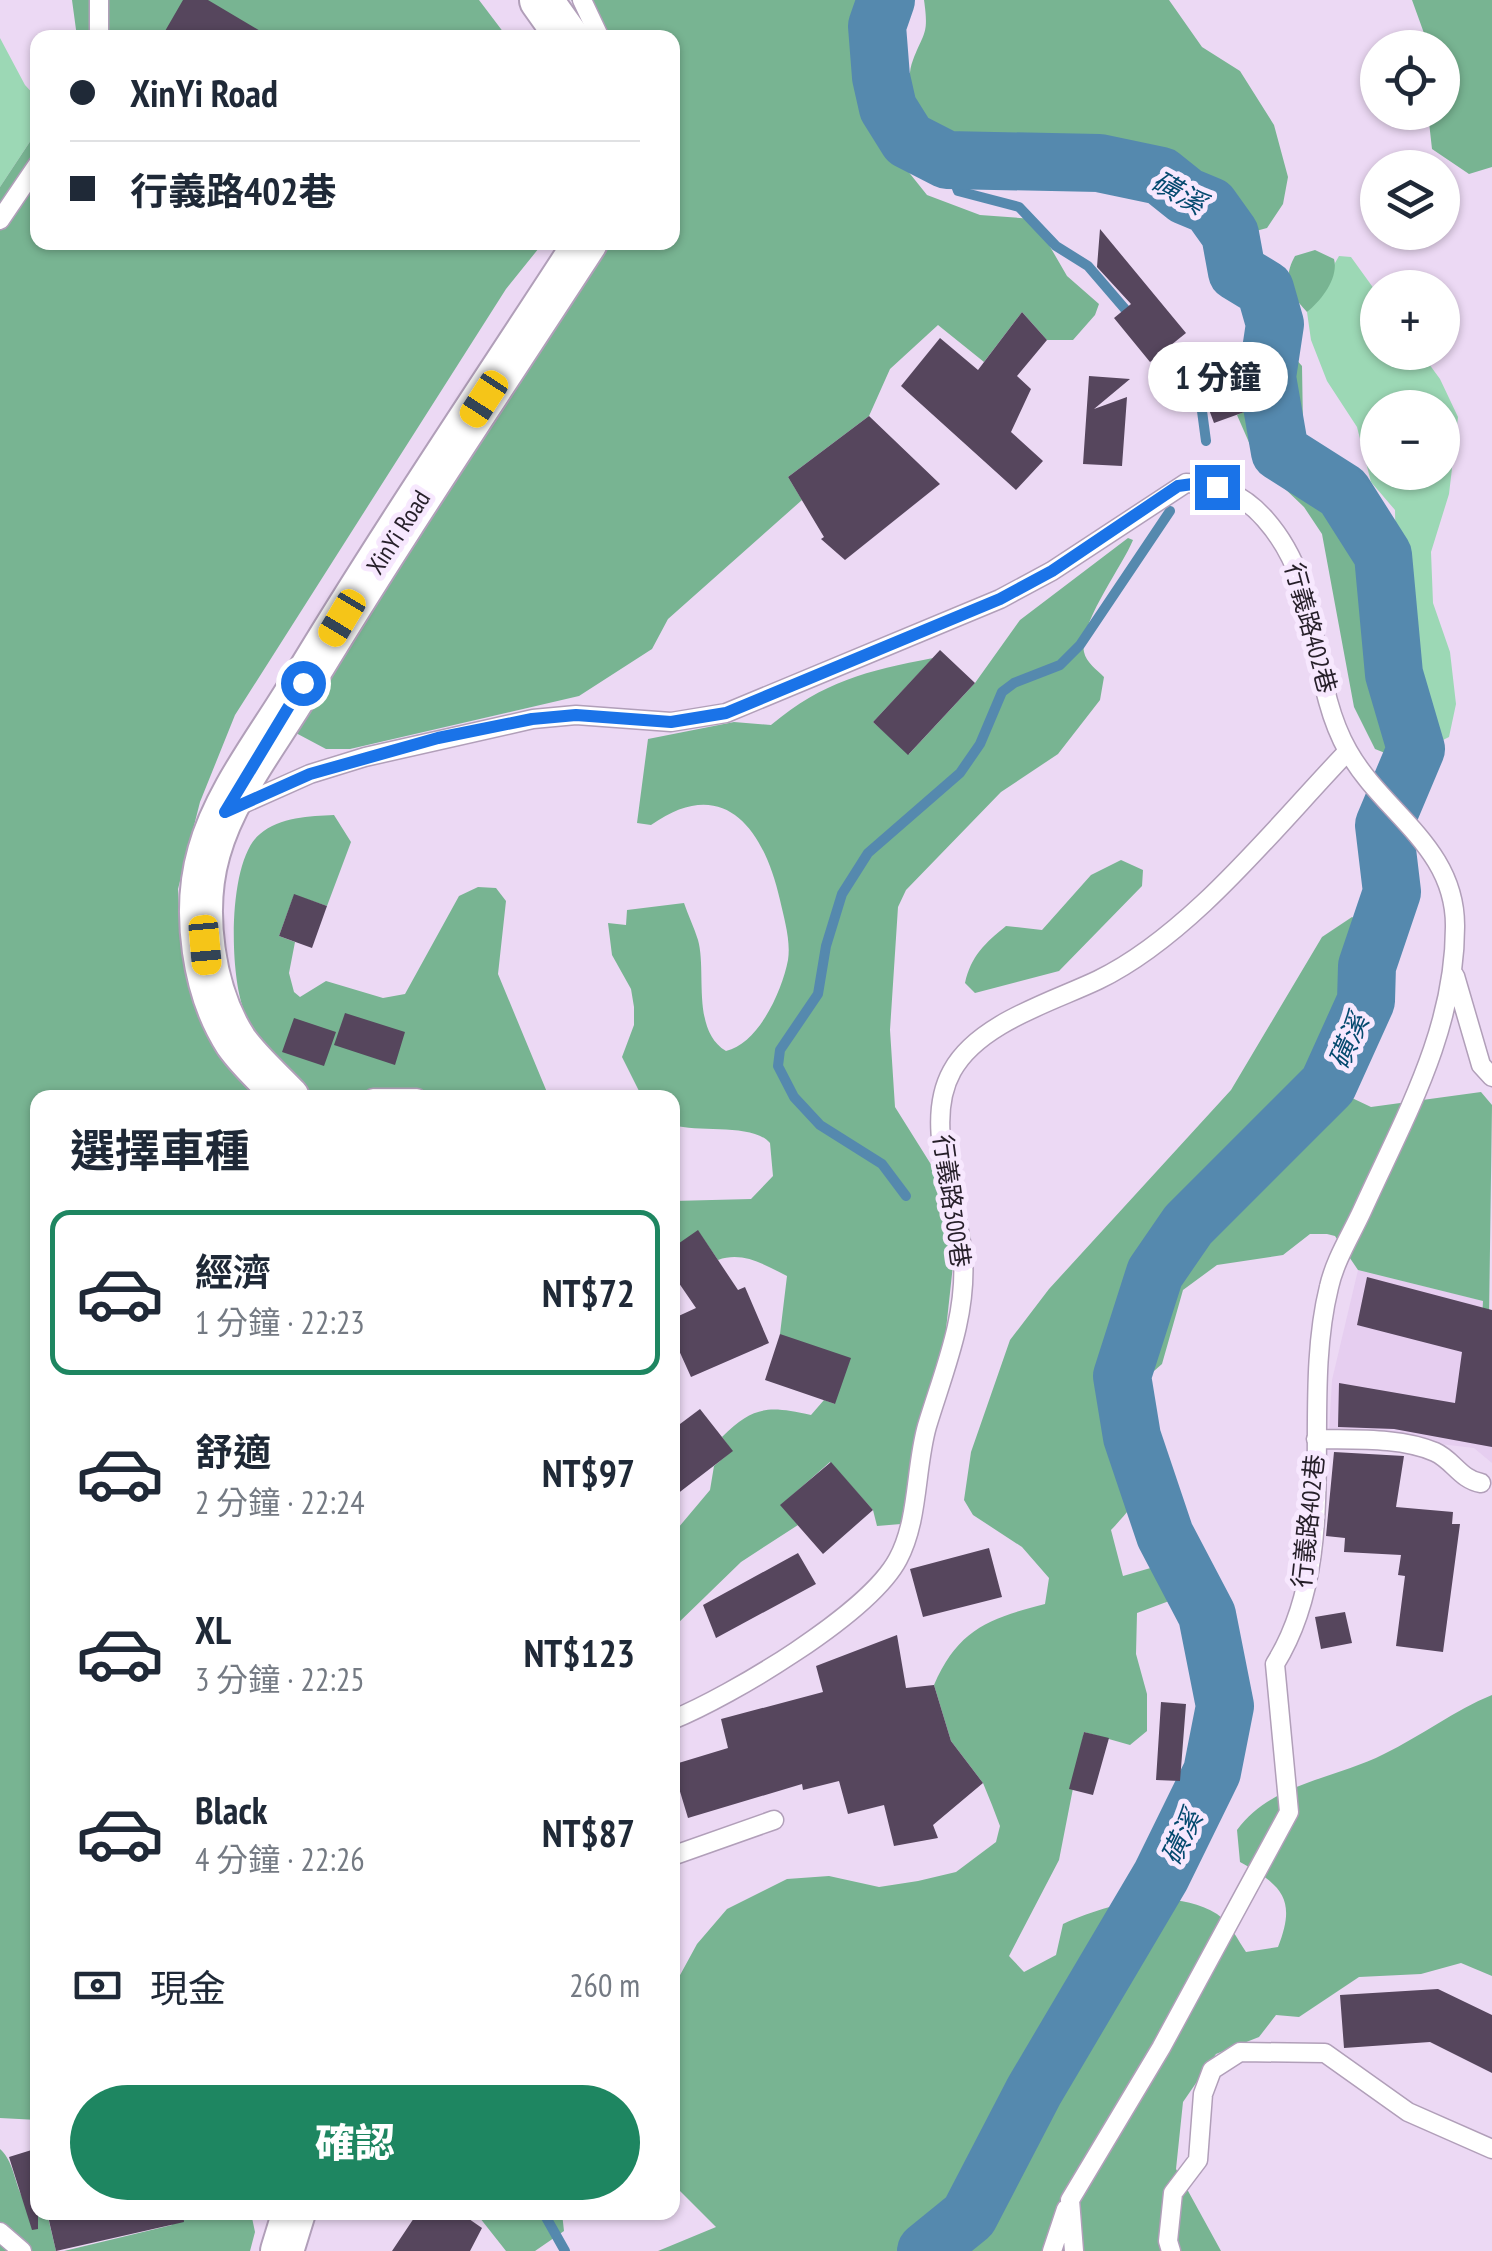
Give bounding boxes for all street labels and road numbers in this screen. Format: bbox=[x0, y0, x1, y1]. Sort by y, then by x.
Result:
street label: XinYi Road bbox=[359, 484, 437, 580]
street label: 行義路402巷 bbox=[1278, 559, 1344, 697]
street label: 行義路300巷 bbox=[927, 1133, 977, 1269]
street label: 行義路402巷 bbox=[1285, 1453, 1331, 1589]

